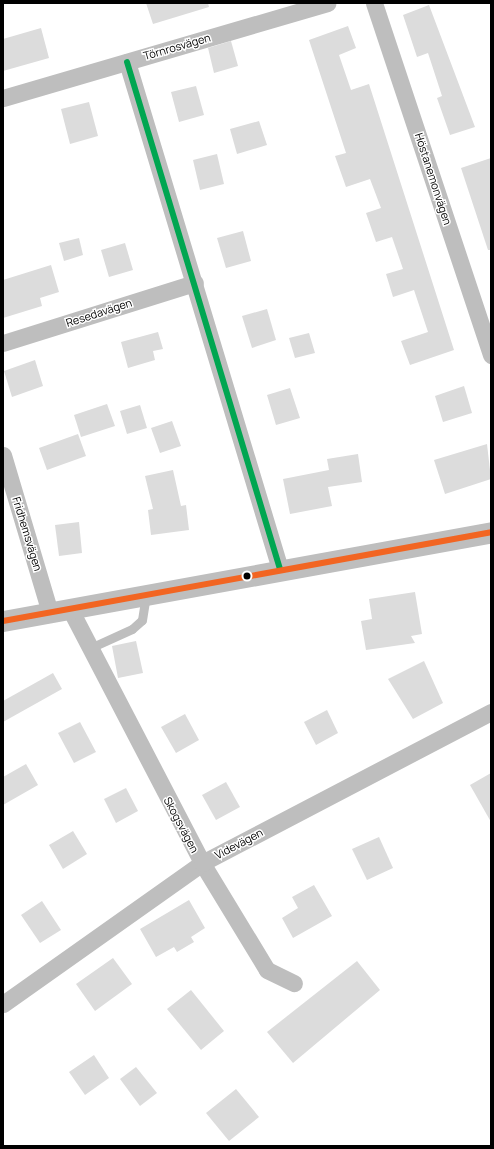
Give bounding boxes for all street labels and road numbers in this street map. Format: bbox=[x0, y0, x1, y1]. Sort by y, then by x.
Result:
street label: Törnrosvägen bbox=[142, 31, 212, 63]
street label: Höstanemonvägen bbox=[412, 131, 454, 227]
street label: Resedavägen bbox=[64, 296, 134, 330]
street label: Fridhemsvägen bbox=[9, 495, 45, 573]
street label: Skogsvägen bbox=[161, 795, 201, 855]
street label: Videvägen bbox=[213, 826, 265, 862]

